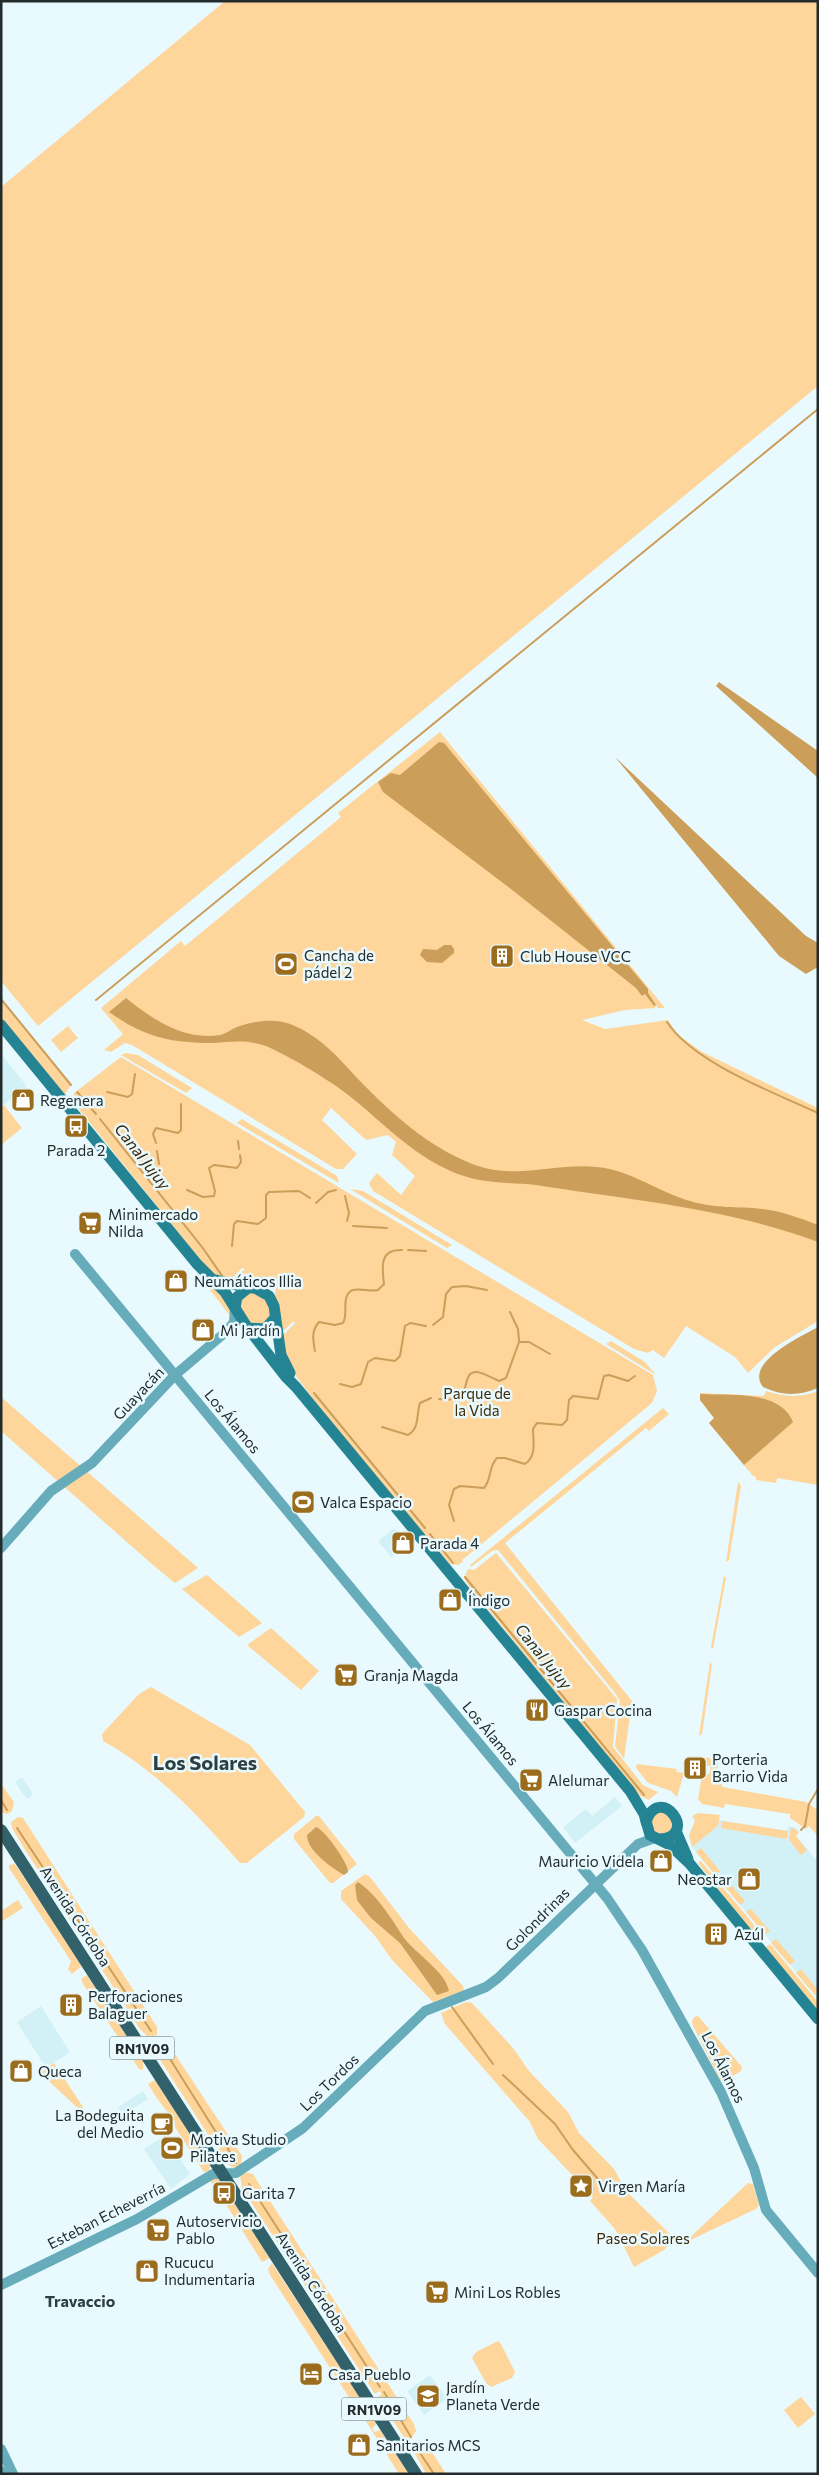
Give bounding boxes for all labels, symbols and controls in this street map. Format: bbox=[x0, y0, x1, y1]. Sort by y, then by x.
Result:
building icon: Club House VCC bbox=[489, 943, 515, 969]
place label: Cancha de pádel 2 bbox=[304, 946, 374, 981]
place label: Club House VCC bbox=[520, 947, 631, 965]
sports icon: Cancha de pádel 2 bbox=[273, 951, 299, 977]
shop icon: Regenera bbox=[10, 1087, 36, 1113]
place label: Regenera bbox=[40, 1091, 104, 1109]
bus stop icon: Parada 2 bbox=[63, 1113, 89, 1139]
water label: Canal Jujuy bbox=[111, 1119, 175, 1193]
place label: Parada 2 bbox=[47, 1141, 105, 1159]
place label: Minimercado Nilda bbox=[108, 1205, 198, 1240]
supermarket icon: Minimercado Nilda bbox=[77, 1210, 103, 1236]
shop icon: Neumáticos Illia bbox=[163, 1268, 189, 1294]
place label: Neumáticos Illia bbox=[194, 1272, 302, 1290]
shop icon: Mi Jardín bbox=[190, 1317, 216, 1343]
place label: Mi Jardín bbox=[220, 1321, 280, 1339]
street label: Guayacán bbox=[109, 1363, 167, 1423]
park label: Parque de la Vida bbox=[443, 1384, 511, 1419]
street label: Los Álamos bbox=[201, 1385, 266, 1457]
sports icon: Valca Espacio bbox=[290, 1489, 316, 1515]
place label: Valca Espacio bbox=[320, 1493, 412, 1511]
shop icon: Parada 4 bbox=[390, 1530, 416, 1556]
place label: Parada 4 bbox=[420, 1534, 479, 1552]
shop icon: Índigo bbox=[437, 1587, 463, 1613]
place label: Índigo bbox=[468, 1590, 510, 1609]
water label: Canal Jujuy bbox=[512, 1619, 577, 1693]
supermarket icon: Granja Magda bbox=[333, 1662, 359, 1688]
place label: Granja Magda bbox=[364, 1666, 458, 1684]
street label: Los Álamos bbox=[459, 1697, 524, 1769]
restaurant icon: Gaspar Cocina bbox=[524, 1697, 550, 1723]
place label: Gaspar Cocina bbox=[554, 1701, 652, 1719]
district label: Los Solares bbox=[153, 1750, 257, 1774]
place label: Porteria Barrio Vida bbox=[712, 1750, 788, 1785]
building icon: Porteria Barrio Vida bbox=[682, 1755, 708, 1781]
supermarket icon: Alelumar bbox=[518, 1767, 544, 1793]
place label: Alelumar bbox=[548, 1771, 609, 1789]
shop icon: Mauricio Videla bbox=[648, 1848, 674, 1874]
place label: Mauricio Videla bbox=[538, 1852, 644, 1870]
street label: Avenida Córdoba bbox=[37, 1862, 115, 1970]
shop icon: Neostar bbox=[736, 1866, 762, 1892]
place label: Neostar bbox=[677, 1870, 732, 1888]
street label: Golondrinas bbox=[501, 1883, 573, 1955]
building icon: Azúl bbox=[703, 1921, 729, 1947]
place label: Azúl bbox=[734, 1925, 764, 1943]
place label: Perforaciones Balaguer bbox=[88, 1987, 183, 2022]
building icon: Perforaciones Balaguer bbox=[58, 1992, 84, 2018]
street label: Los Álamos bbox=[698, 2028, 751, 2106]
road number: RN1V09 bbox=[110, 2036, 174, 2060]
street label: Los Tordos bbox=[296, 2050, 362, 2114]
shop icon: Queca bbox=[8, 2058, 34, 2084]
place label: Queca bbox=[38, 2062, 82, 2080]
place label: La Bodeguita del Medio bbox=[55, 2106, 144, 2141]
cafe icon: La Bodeguita del Medio bbox=[149, 2111, 175, 2137]
place label: Motiva Studio Pilates bbox=[190, 2130, 286, 2165]
sports icon: Motiva Studio Pilates bbox=[159, 2135, 185, 2161]
place icon: Virgen María bbox=[568, 2173, 594, 2199]
place label: Virgen María bbox=[598, 2177, 685, 2195]
street label: Esteban Echeverría bbox=[44, 2178, 168, 2252]
bus stop icon: Garita 7 bbox=[211, 2180, 237, 2206]
place label: Garita 7 bbox=[242, 2184, 296, 2202]
place label: Autoservicio Pablo bbox=[176, 2212, 262, 2247]
supermarket icon: Autoservicio Pablo bbox=[145, 2217, 171, 2243]
street label: Avenida Córdoba bbox=[273, 2228, 351, 2336]
park label: Paseo Solares bbox=[596, 2229, 690, 2247]
place label: Rucucu Indumentaria bbox=[164, 2253, 255, 2288]
shop icon: Rucucu Indumentaria bbox=[134, 2258, 160, 2284]
supermarket icon: Mini Los Robles bbox=[424, 2279, 450, 2305]
place label: Mini Los Robles bbox=[454, 2283, 561, 2301]
district label: Travaccio bbox=[45, 2291, 116, 2310]
hotel icon: Casa Pueblo bbox=[298, 2361, 324, 2387]
place label: Casa Pueblo bbox=[328, 2365, 411, 2383]
place label: Jardín Planeta Verde bbox=[446, 2378, 540, 2413]
school or university icon: Jardín Planeta Verde bbox=[415, 2383, 441, 2409]
road number: RN1V09 bbox=[342, 2398, 406, 2420]
shop icon: Sanitarios MCS bbox=[346, 2432, 372, 2458]
place label: Sanitarios MCS bbox=[376, 2436, 481, 2454]

